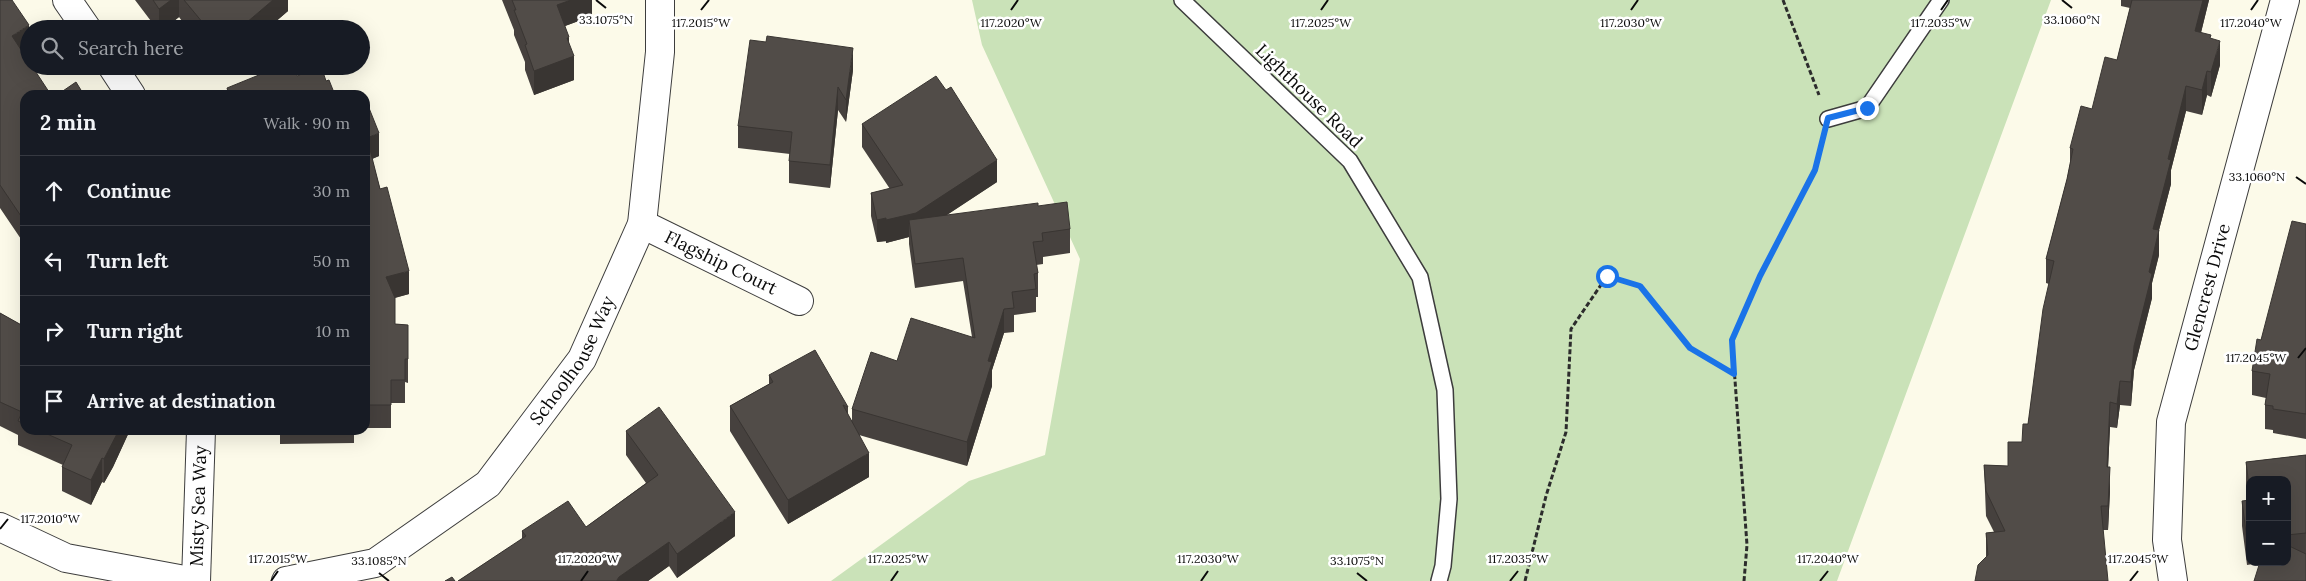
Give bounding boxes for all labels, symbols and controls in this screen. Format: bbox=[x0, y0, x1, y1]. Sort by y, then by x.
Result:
text: 33.1075°N bbox=[579, 12, 633, 27]
text: 33.1060°N bbox=[2044, 12, 2100, 27]
text: 117.2015°W bbox=[672, 15, 731, 30]
text: 117.2020°W bbox=[980, 15, 1043, 30]
text: 117.2025°W bbox=[1291, 15, 1352, 30]
text: 117.2030°W bbox=[1600, 15, 1663, 30]
text: 117.2035°W bbox=[1911, 15, 1972, 30]
text: 117.2040°W bbox=[2220, 15, 2283, 30]
search box bbox=[20, 20, 370, 75]
icon: search bbox=[38, 34, 66, 62]
text: Search here bbox=[78, 36, 184, 60]
street label: Lighthouse Road bbox=[1251, 39, 1368, 153]
route end bbox=[1856, 97, 1879, 120]
text: 2 min bbox=[40, 109, 96, 136]
text: Walk · 90 m bbox=[263, 113, 350, 133]
text: 33.1060°N bbox=[2229, 169, 2285, 184]
icon: ahead bbox=[40, 177, 68, 205]
text: Continue bbox=[87, 179, 171, 203]
text: 30 m bbox=[313, 181, 350, 201]
street label: Glencrest Drive bbox=[2179, 221, 2235, 354]
street label: Flagship Court bbox=[661, 225, 781, 300]
icon: left bbox=[40, 247, 68, 275]
text: Turn left bbox=[87, 249, 168, 273]
text: 50 m bbox=[313, 251, 350, 271]
route start bbox=[1596, 265, 1619, 288]
street label: Schoolhouse Way bbox=[524, 292, 620, 429]
icon: right bbox=[40, 317, 68, 345]
text: Turn right bbox=[87, 319, 183, 343]
text: 10 m bbox=[316, 321, 350, 341]
text: 117.2045°W bbox=[2226, 350, 2287, 365]
icon: arrive bbox=[40, 387, 68, 415]
text: Arrive at destination bbox=[87, 389, 276, 413]
street label: Misty Sea Way bbox=[184, 445, 211, 567]
map controls bbox=[2246, 476, 2291, 566]
button: + bbox=[2246, 476, 2291, 521]
text: 117.2010°W bbox=[20, 511, 81, 526]
button: − bbox=[2246, 521, 2291, 566]
text: 117.2015°W bbox=[249, 551, 308, 566]
text: 117.2020°W bbox=[557, 551, 620, 566]
text: 117.2025°W bbox=[868, 551, 929, 566]
text: 117.2030°W bbox=[1177, 551, 1240, 566]
text: 117.2035°W bbox=[1488, 551, 1549, 566]
text: 117.2040°W bbox=[1797, 551, 1860, 566]
text: 117.2045°W bbox=[2108, 551, 2169, 566]
text: 33.1085°N bbox=[351, 553, 407, 568]
text: 33.1075°N bbox=[1330, 553, 1384, 568]

